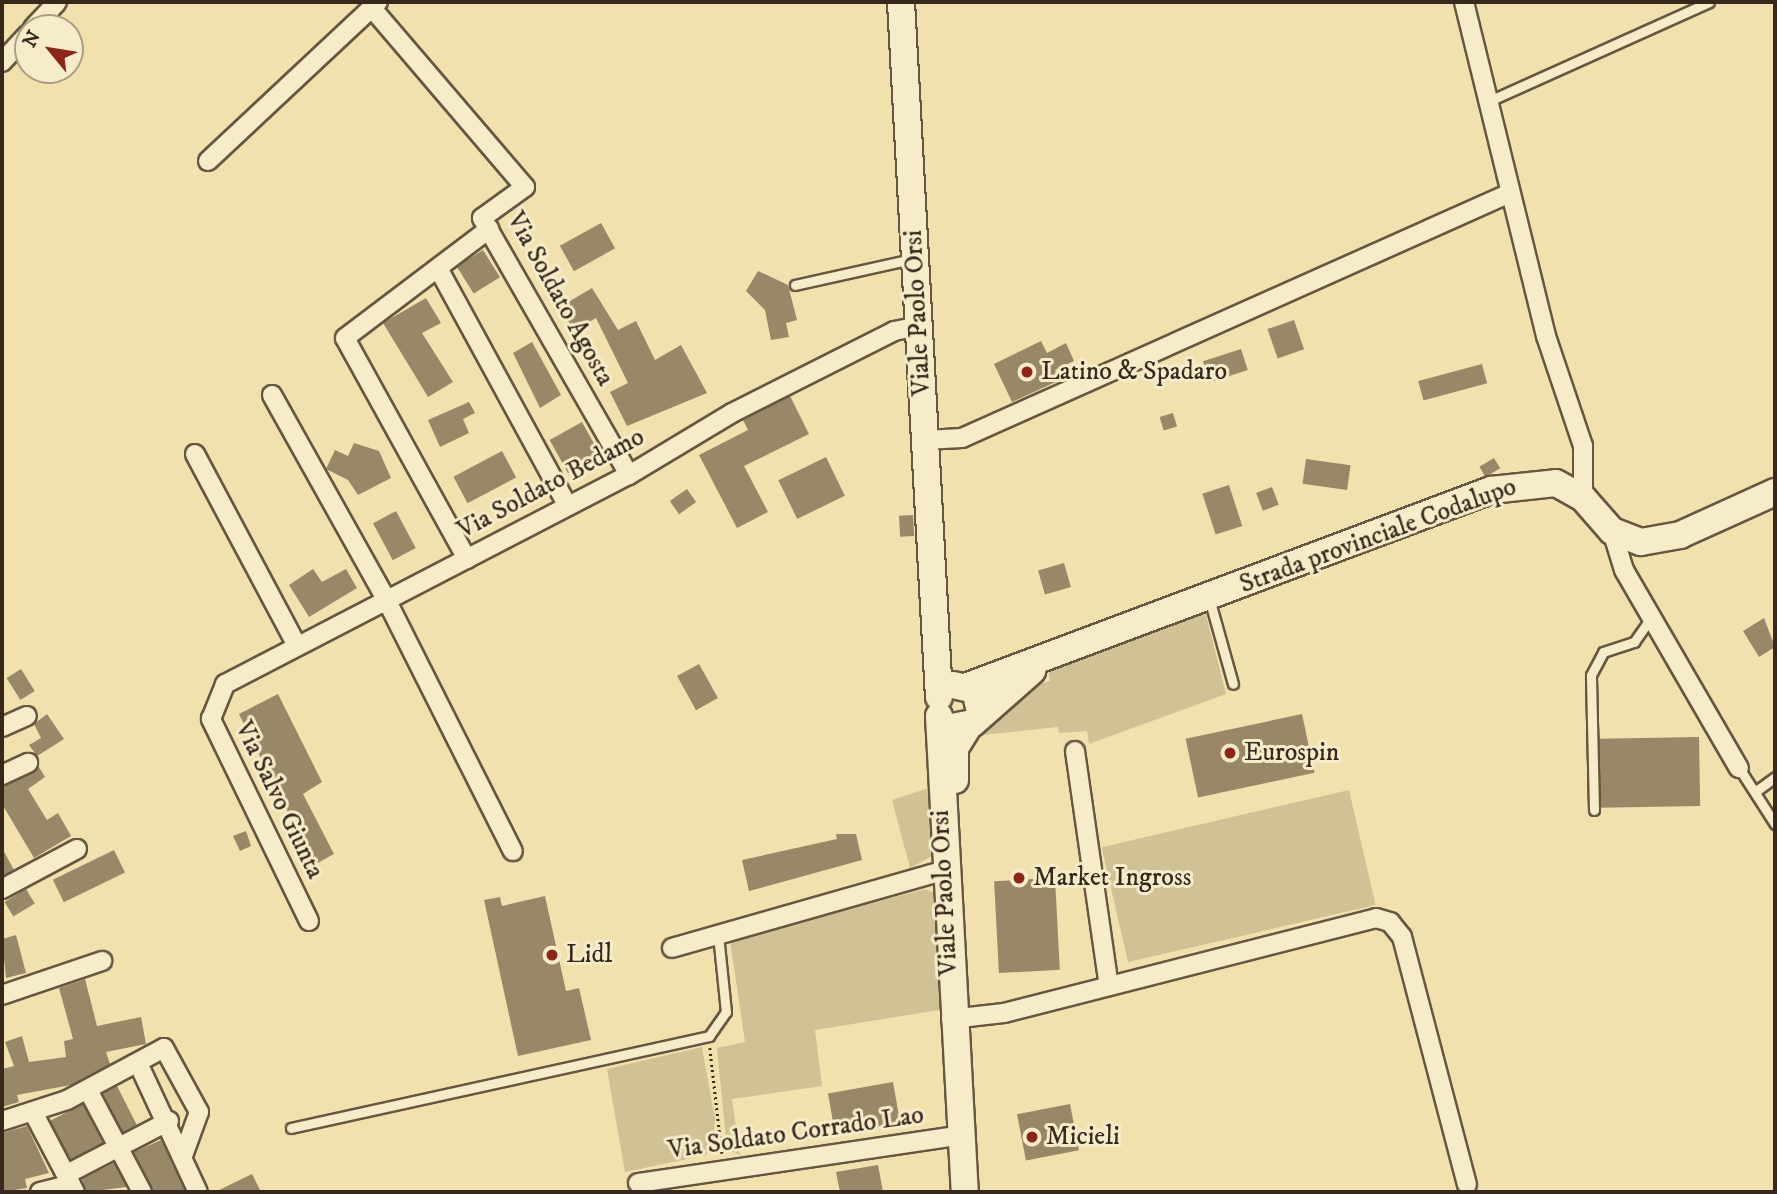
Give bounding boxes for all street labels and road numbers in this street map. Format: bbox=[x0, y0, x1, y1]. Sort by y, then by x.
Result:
street label: Via Soldato Agosta bbox=[499, 207, 621, 391]
street label: Viale Paolo Orsi bbox=[898, 229, 938, 397]
street label: Via Soldato Bedamo bbox=[452, 422, 650, 546]
street label: Strada provinciale Codalupo bbox=[1235, 471, 1521, 601]
street label: Via Salvo Giunta bbox=[227, 716, 331, 884]
street label: Viale Paolo Orsi bbox=[925, 809, 965, 977]
street label: Via Soldato Corrado Lao bbox=[666, 1100, 926, 1166]

